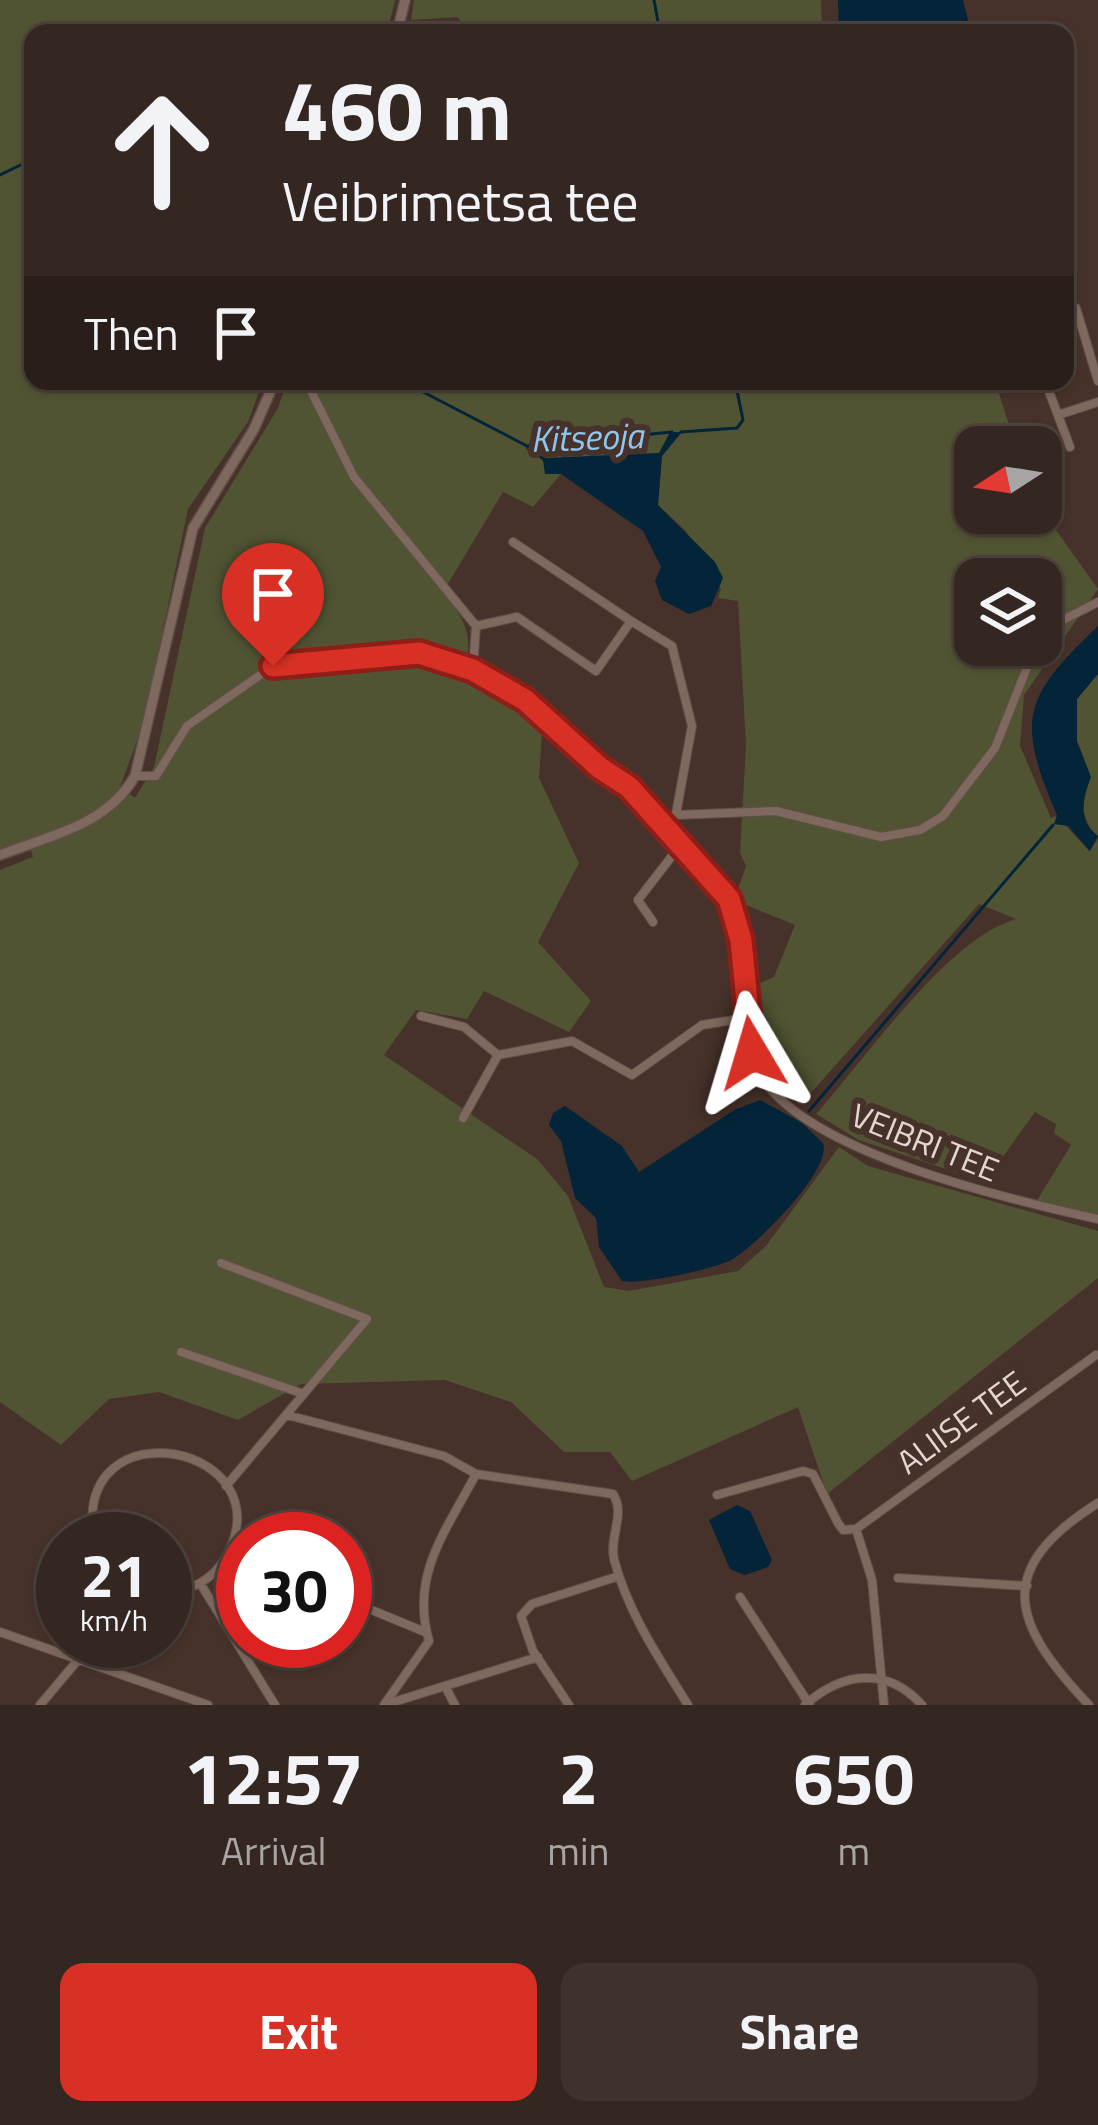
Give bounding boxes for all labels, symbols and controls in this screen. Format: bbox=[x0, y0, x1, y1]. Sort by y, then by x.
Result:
text: 460 m bbox=[282, 45, 512, 173]
icon: ahead bbox=[84, 72, 240, 228]
text: Veibrimetsa tee bbox=[282, 160, 638, 242]
text: Then bbox=[84, 299, 179, 367]
icon: arrive bbox=[203, 300, 269, 366]
water label: Kitseoja bbox=[530, 407, 646, 466]
north arrow bbox=[954, 426, 1062, 534]
map controls bbox=[954, 426, 1062, 666]
pin bbox=[222, 543, 324, 666]
button: layers bbox=[954, 558, 1062, 666]
icon: arrive bbox=[240, 561, 306, 627]
position arrow bbox=[689, 990, 815, 1116]
street label: VEIBRI TEE bbox=[844, 1090, 1006, 1194]
street label: ALIISE TEE bbox=[886, 1358, 1036, 1486]
speed limit sign: 30 bbox=[216, 1512, 372, 1668]
text: 21 bbox=[80, 1529, 148, 1620]
text: km/h bbox=[80, 1597, 148, 1643]
text: 12:57 bbox=[184, 1722, 364, 1832]
text: 2 bbox=[558, 1722, 599, 1832]
text: 650 bbox=[793, 1722, 914, 1832]
text: Arrival bbox=[221, 1821, 327, 1880]
text: min bbox=[547, 1821, 609, 1880]
text: m bbox=[837, 1821, 870, 1880]
button: Exit bbox=[60, 1963, 537, 2101]
button: Share bbox=[561, 1963, 1038, 2101]

